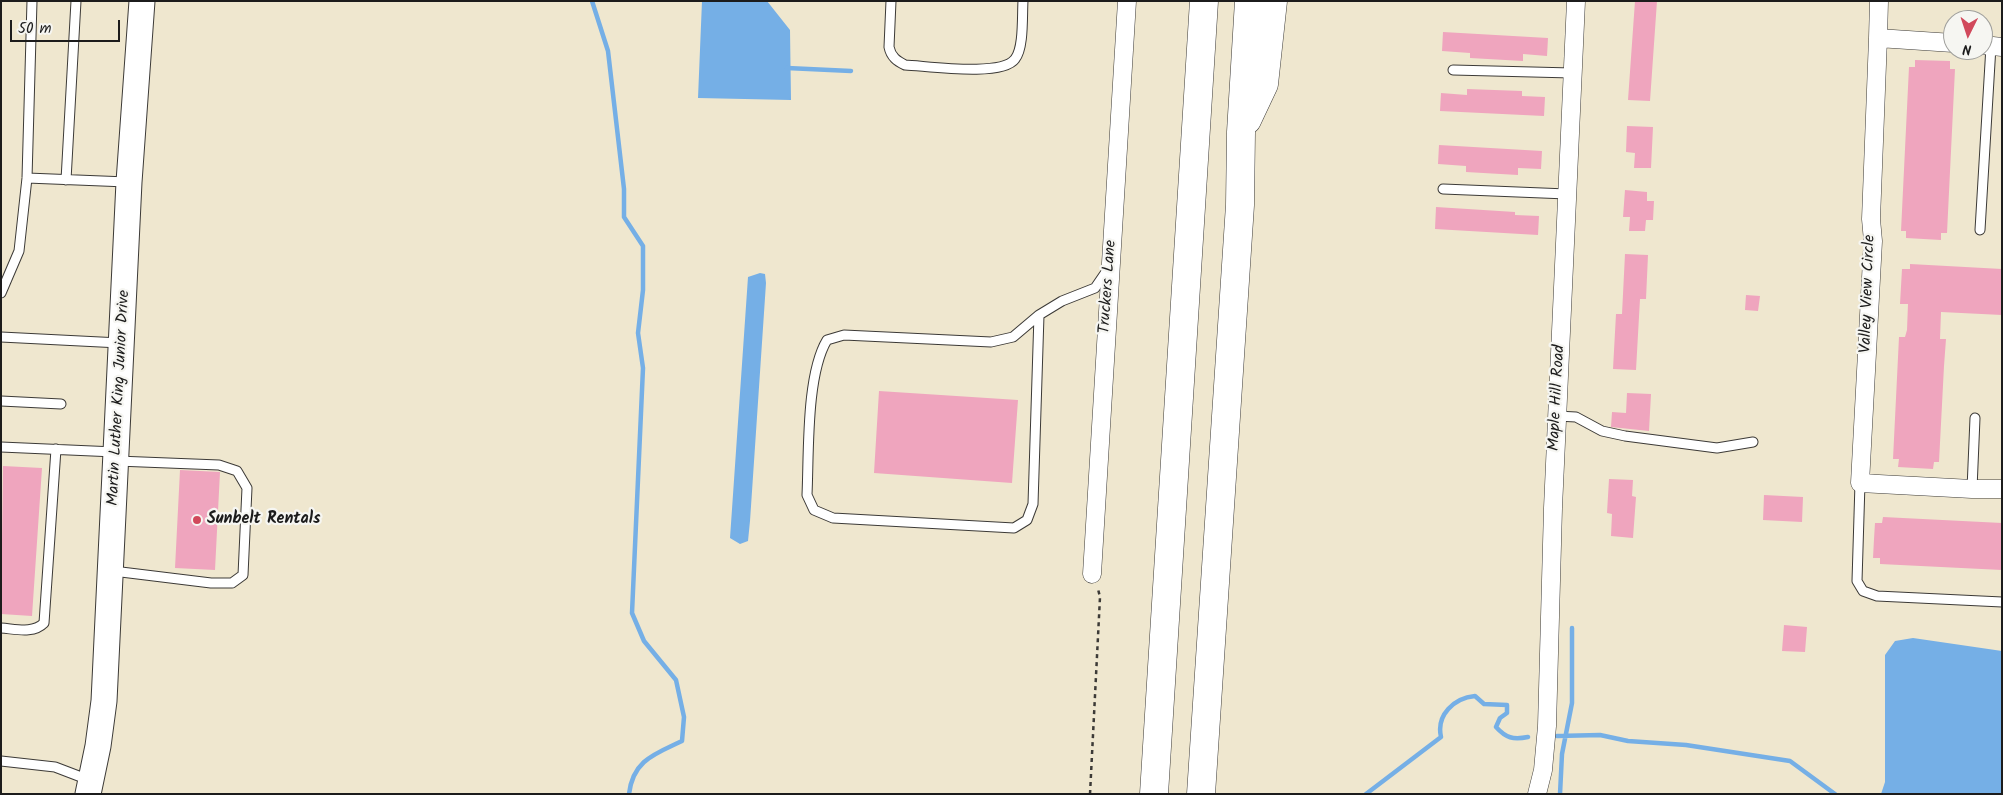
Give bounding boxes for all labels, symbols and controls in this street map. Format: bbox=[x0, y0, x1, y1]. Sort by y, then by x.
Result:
scale bar bbox=[12, 10, 122, 42]
north arrow bbox=[1943, 10, 1993, 60]
text: 50 m bbox=[18, 17, 52, 41]
text: N bbox=[1962, 38, 1972, 60]
street label: Valley View Circle bbox=[1857, 234, 1881, 354]
street label: Truckers Lane bbox=[1096, 240, 1122, 334]
street label: Martin Luther King Junior Drive bbox=[105, 290, 135, 506]
street label: Maple Hill Road bbox=[1546, 344, 1570, 452]
place label: Sunbelt Rentals bbox=[207, 510, 320, 530]
marker: Sunbelt Rentals bbox=[191, 514, 203, 526]

